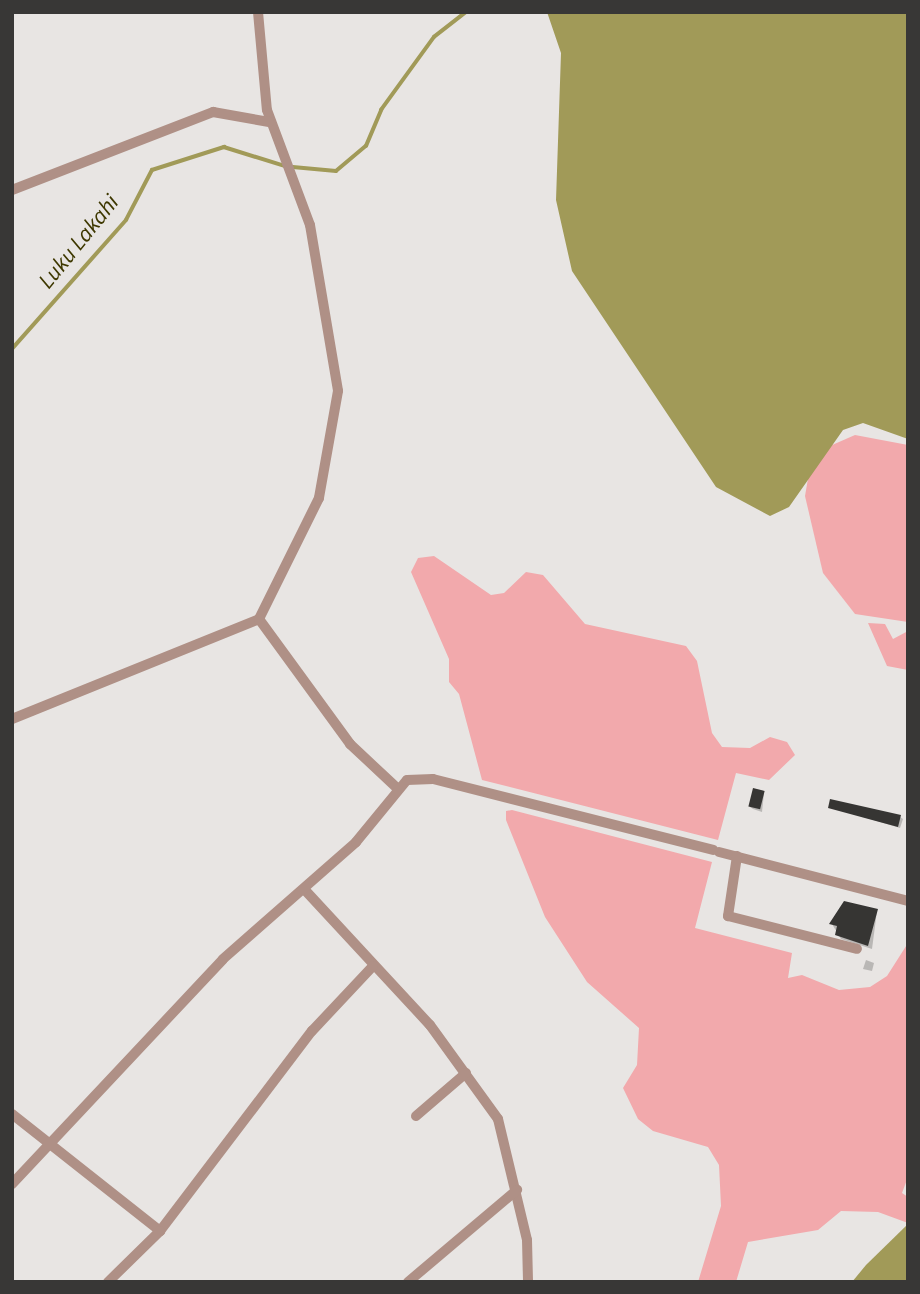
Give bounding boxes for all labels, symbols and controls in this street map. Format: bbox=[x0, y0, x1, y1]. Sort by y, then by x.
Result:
water label: Luku Lakahi bbox=[33, 190, 125, 294]

